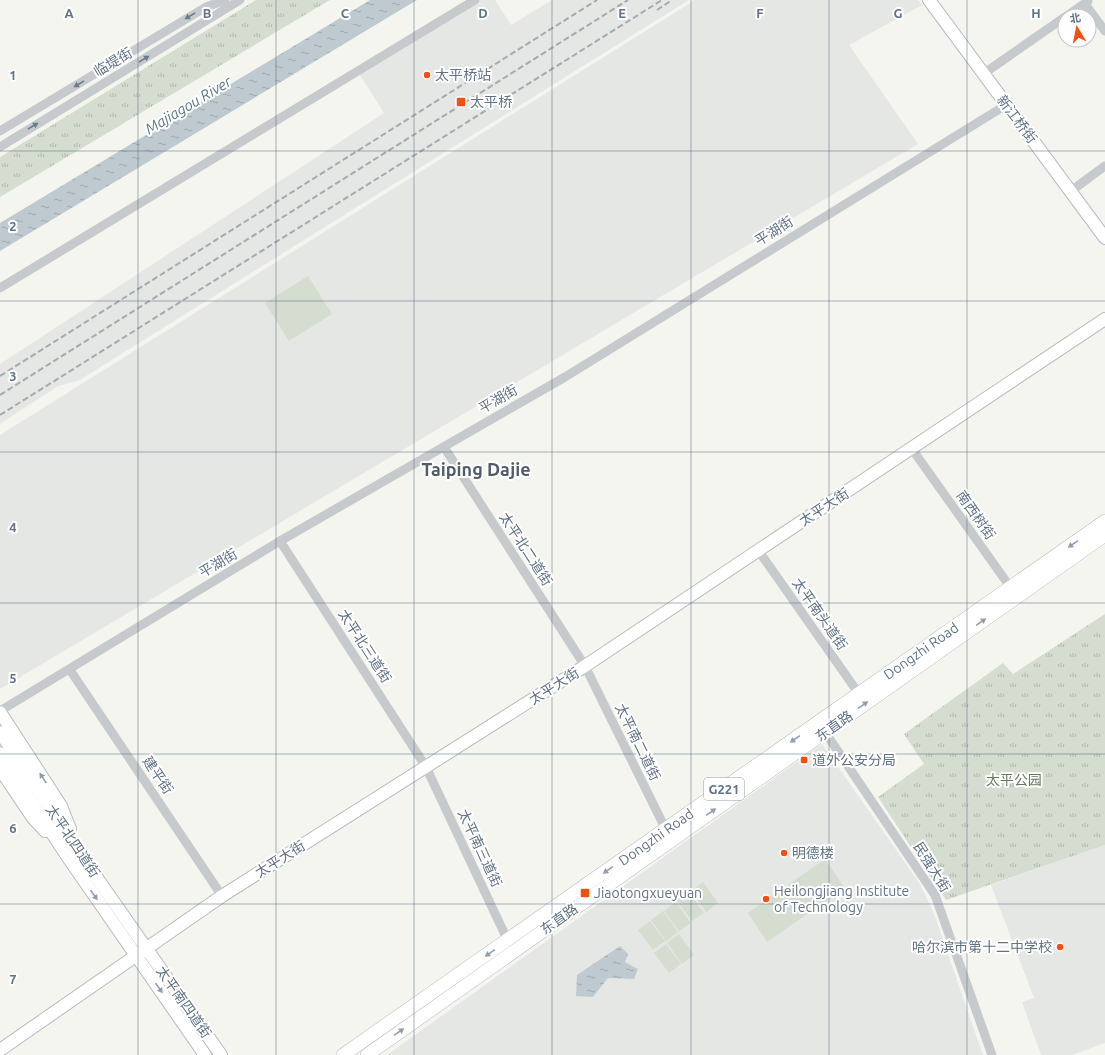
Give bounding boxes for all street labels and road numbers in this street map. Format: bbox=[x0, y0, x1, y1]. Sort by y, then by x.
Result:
street label: 临堤街 bbox=[91, 44, 135, 80]
street label: 新江桥街 bbox=[994, 92, 1040, 146]
street label: 平湖街 bbox=[752, 213, 796, 249]
street label: 平湖街 bbox=[476, 382, 520, 416]
street label: 太平大街 bbox=[796, 485, 852, 529]
street label: 南西树街 bbox=[953, 487, 999, 543]
street label: 太平北二道街 bbox=[496, 509, 556, 589]
street label: 平湖街 bbox=[196, 545, 240, 581]
street label: 太平南头道街 bbox=[789, 575, 851, 653]
street label: 太平北三道街 bbox=[335, 606, 395, 686]
street label: Dongzhi Road bbox=[881, 619, 961, 683]
street label: 太平大街 bbox=[526, 664, 582, 708]
street label: 太平南二道街 bbox=[612, 701, 664, 783]
street label: 东直路 bbox=[812, 707, 856, 745]
street label: 建平街 bbox=[140, 753, 176, 797]
road number: G221 bbox=[704, 778, 744, 800]
street label: 太平北四道街 bbox=[43, 802, 103, 880]
street label: Dongzhi Road bbox=[616, 805, 696, 869]
street label: 太平南三道街 bbox=[455, 807, 505, 889]
street label: 太平大街 bbox=[252, 837, 308, 881]
street label: 民强大街 bbox=[910, 839, 954, 895]
street label: 东直路 bbox=[537, 900, 581, 938]
street label: 太平南四道街 bbox=[153, 963, 215, 1041]

